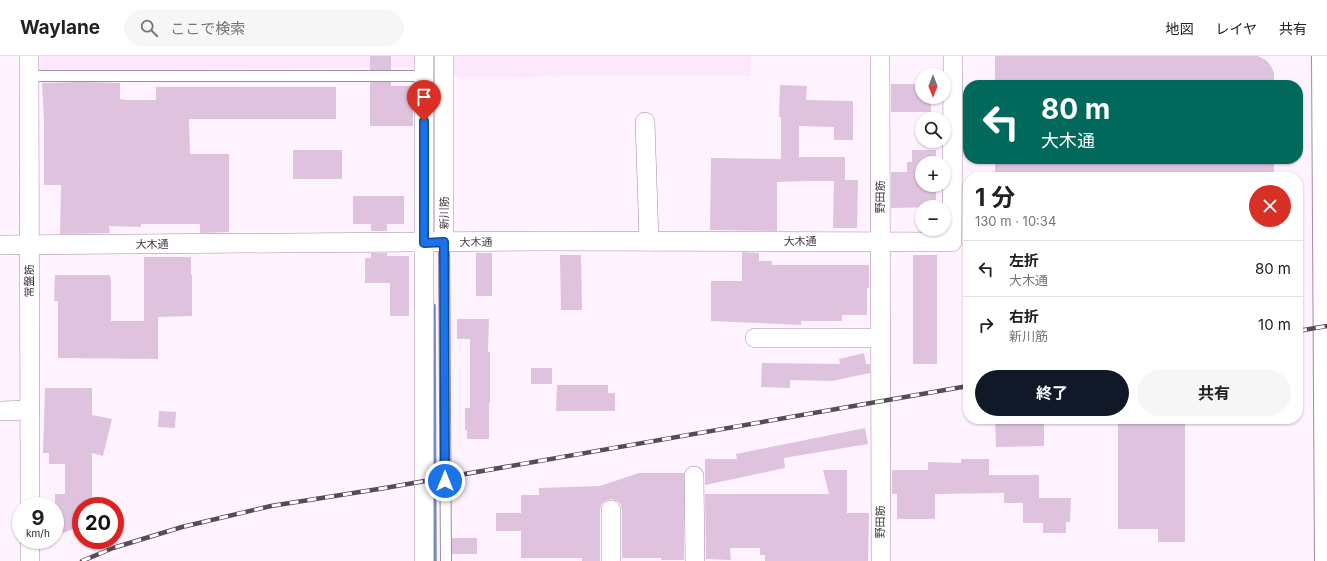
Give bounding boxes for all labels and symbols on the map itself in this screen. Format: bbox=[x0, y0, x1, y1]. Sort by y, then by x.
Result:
north arrow bbox=[915, 68, 951, 104]
pin bbox=[407, 80, 441, 121]
street label: 野田筋 bbox=[873, 181, 887, 214]
street label: 新川筋 bbox=[437, 197, 451, 230]
street label: 大木通 bbox=[784, 234, 817, 248]
street label: 大木通 bbox=[459, 235, 493, 249]
street label: 大木通 bbox=[136, 237, 169, 251]
street label: 常盤筋 bbox=[22, 265, 36, 298]
position arrow bbox=[424, 460, 466, 502]
speed limit sign: 20 bbox=[72, 497, 124, 549]
street label: 野田筋 bbox=[873, 506, 887, 539]

